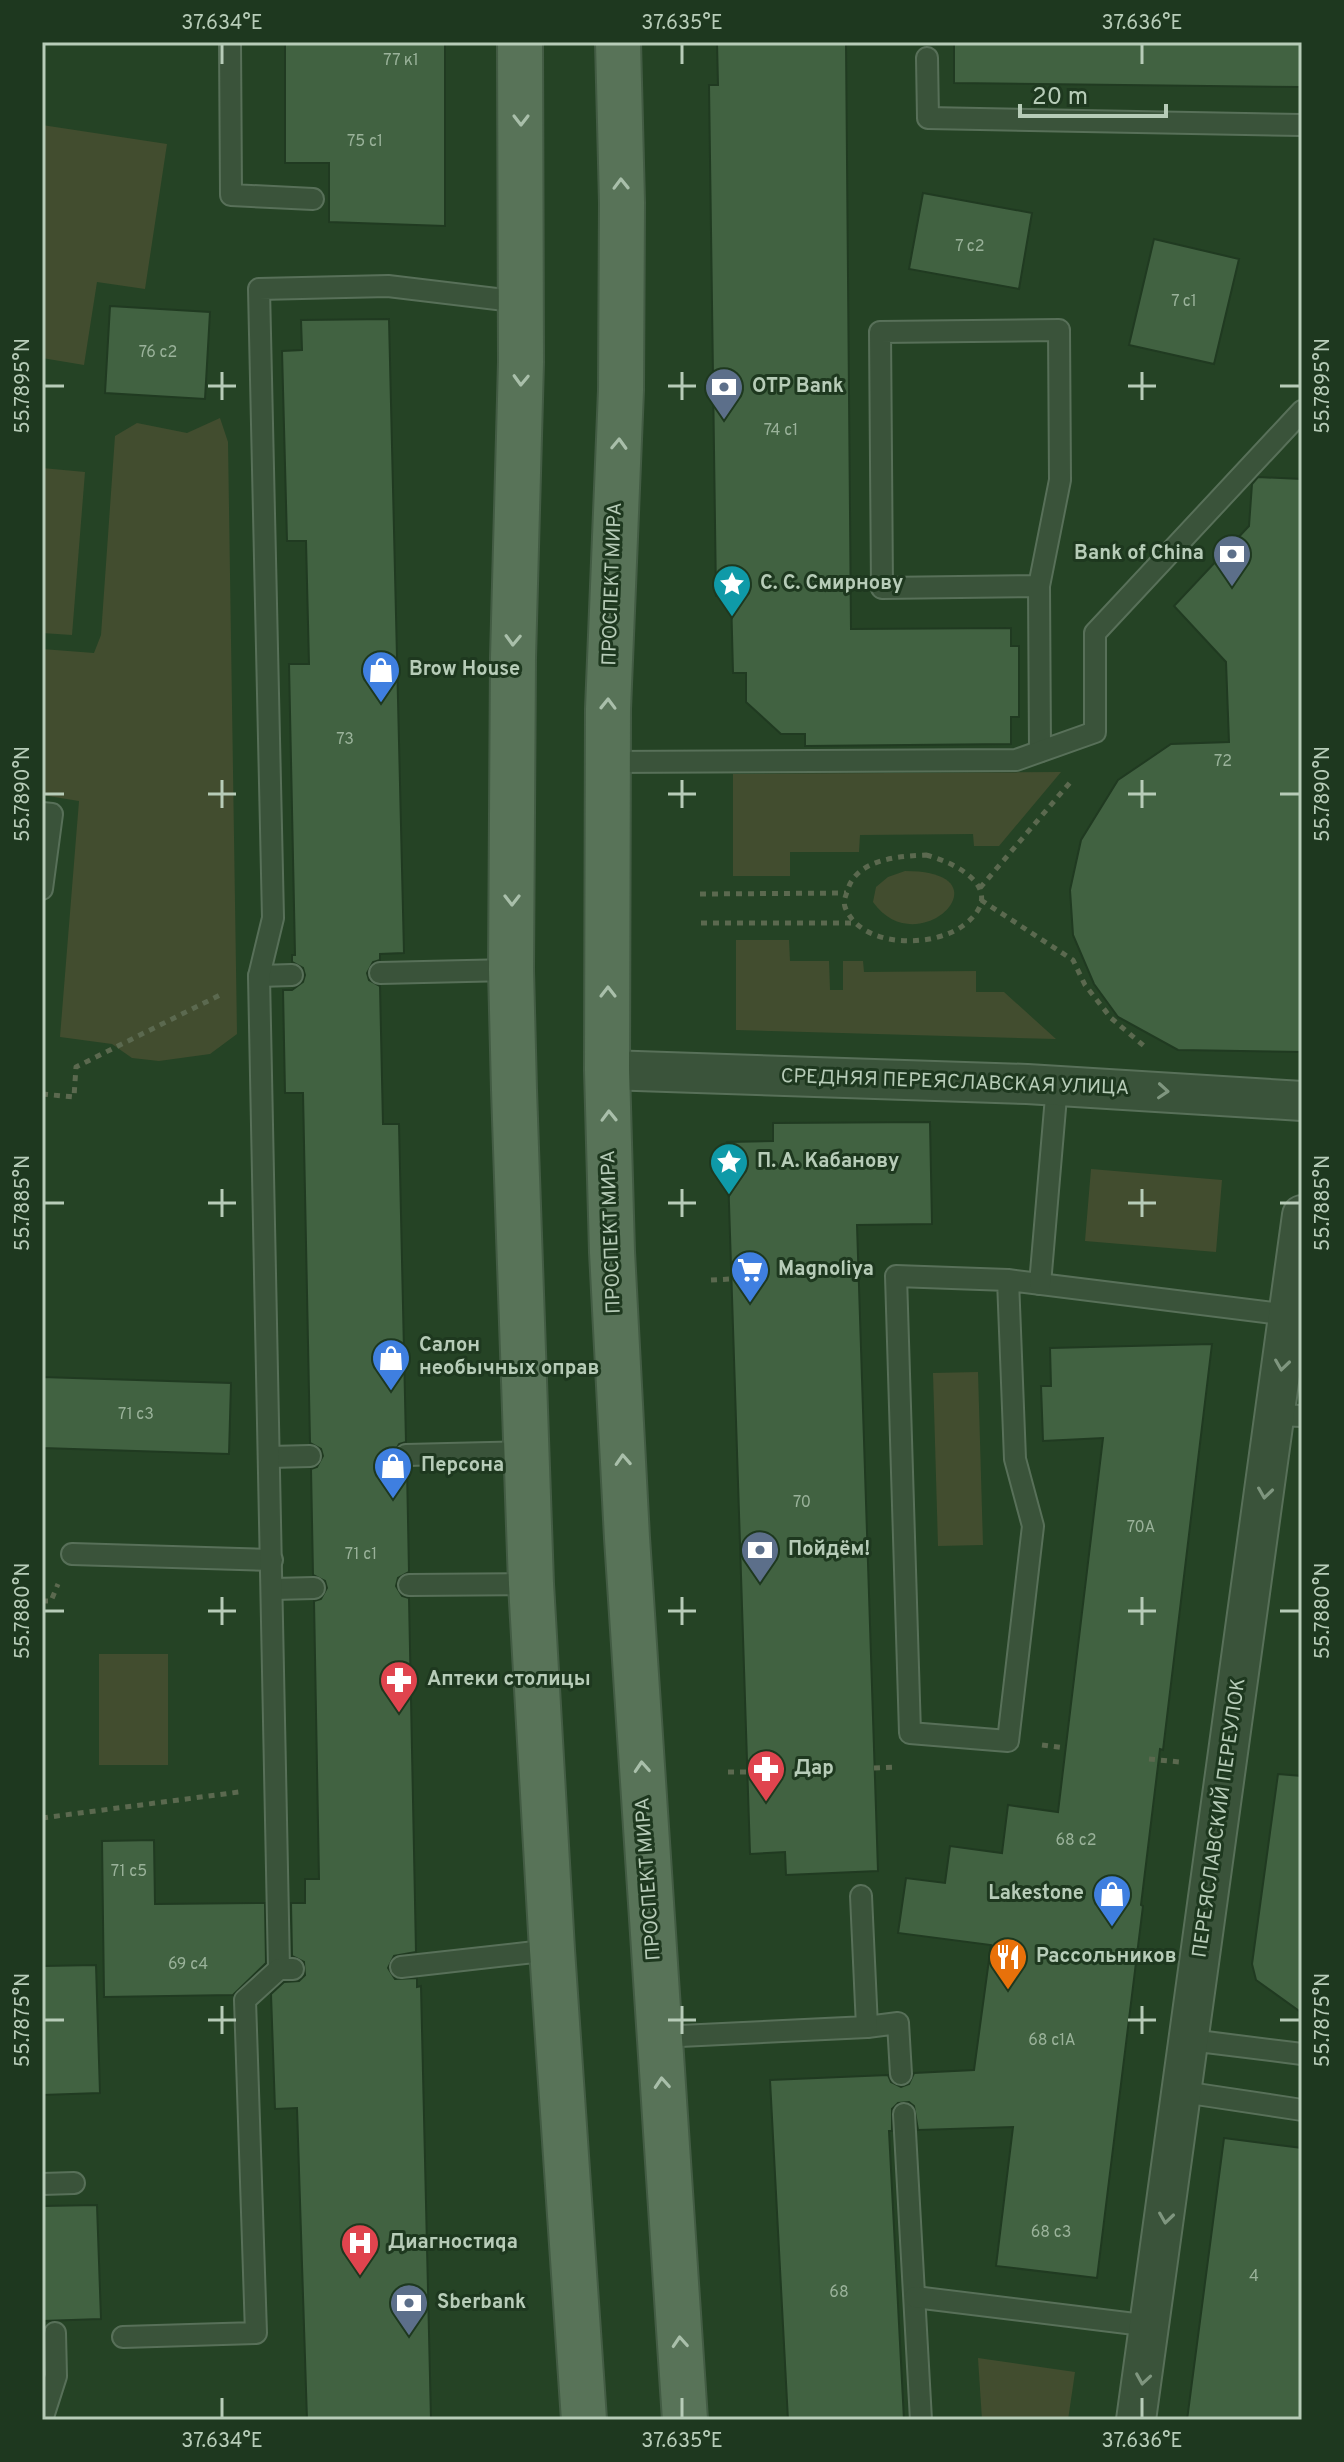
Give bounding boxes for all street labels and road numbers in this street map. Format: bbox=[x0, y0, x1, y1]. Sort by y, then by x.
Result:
street label: ПРОСПЕКТ МИРА bbox=[597, 502, 629, 666]
street label: СРЕДНЯЯ ПЕРЕЯСЛАВСКАЯ УЛИЦА bbox=[780, 1064, 1130, 1102]
street label: ПРОСПЕКТ МИРА bbox=[596, 1150, 628, 1314]
street label: ПЕРЕЯСЛАВСКИЙ ПЕРЕУЛОК bbox=[1185, 1676, 1253, 1960]
street label: ПРОСПЕКТ МИРА bbox=[630, 1796, 668, 1962]

